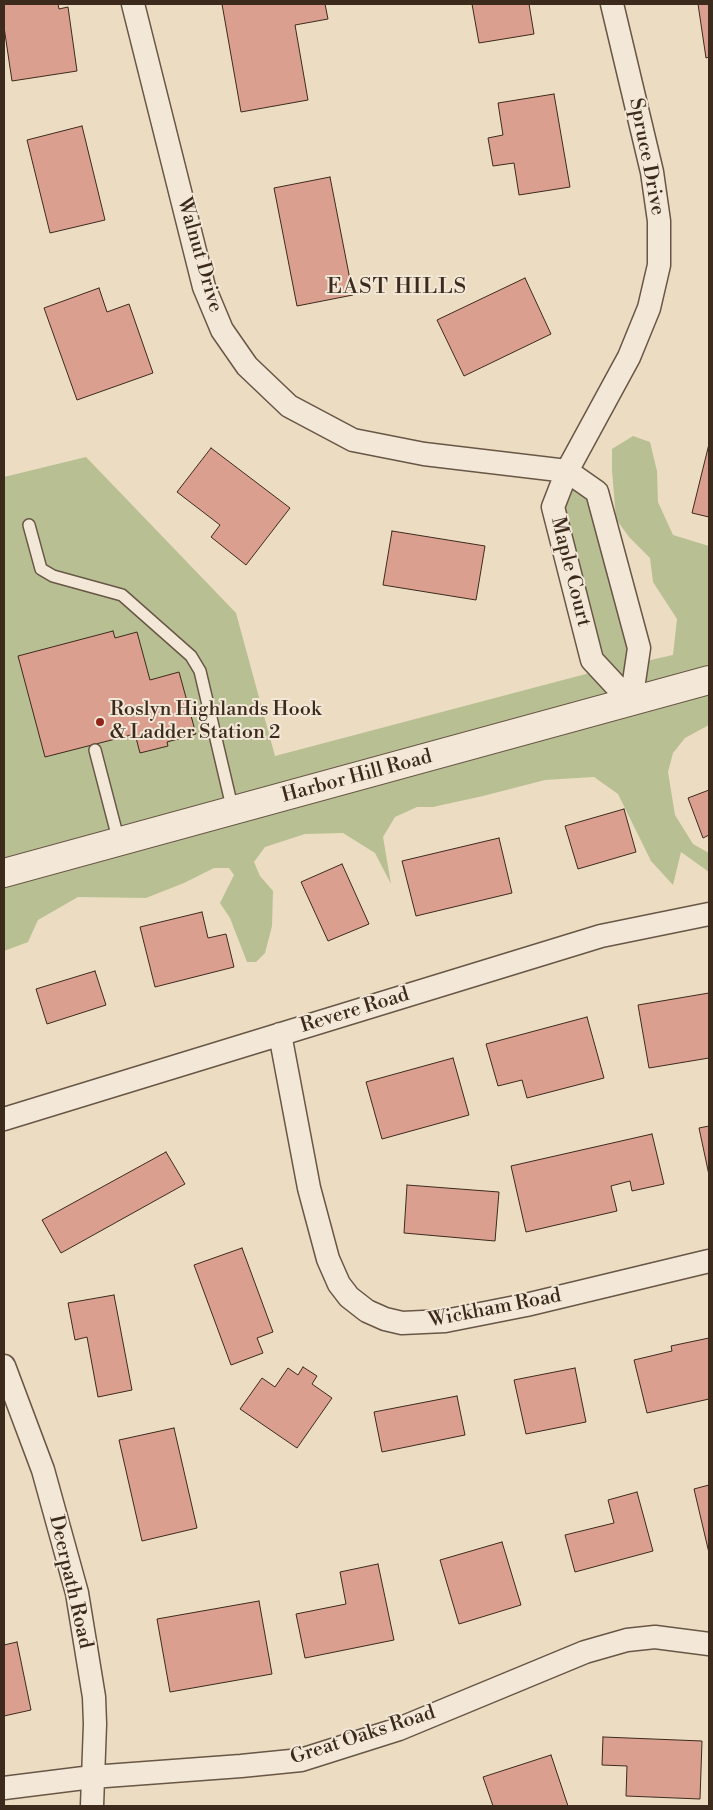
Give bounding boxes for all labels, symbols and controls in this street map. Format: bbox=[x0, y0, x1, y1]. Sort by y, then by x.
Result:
street label: Spruce Drive bbox=[623, 96, 669, 218]
street label: Walnut Drive bbox=[171, 195, 227, 315]
district label: EAST HILLS bbox=[326, 275, 468, 301]
street label: Maple Court bbox=[545, 515, 595, 629]
place label: Roslyn Highlands Hook & Ladder Station 2 bbox=[110, 698, 321, 745]
marker: Roslyn Highlands Hook & Ladder Station 2 bbox=[94, 716, 106, 728]
street label: Harbor Hill Road bbox=[279, 745, 435, 809]
street label: Revere Road bbox=[298, 983, 412, 1039]
street label: Wickham Road bbox=[427, 1284, 563, 1334]
street label: Deerpath Road bbox=[43, 1513, 97, 1651]
street label: Great Oaks Road bbox=[288, 1701, 438, 1771]

